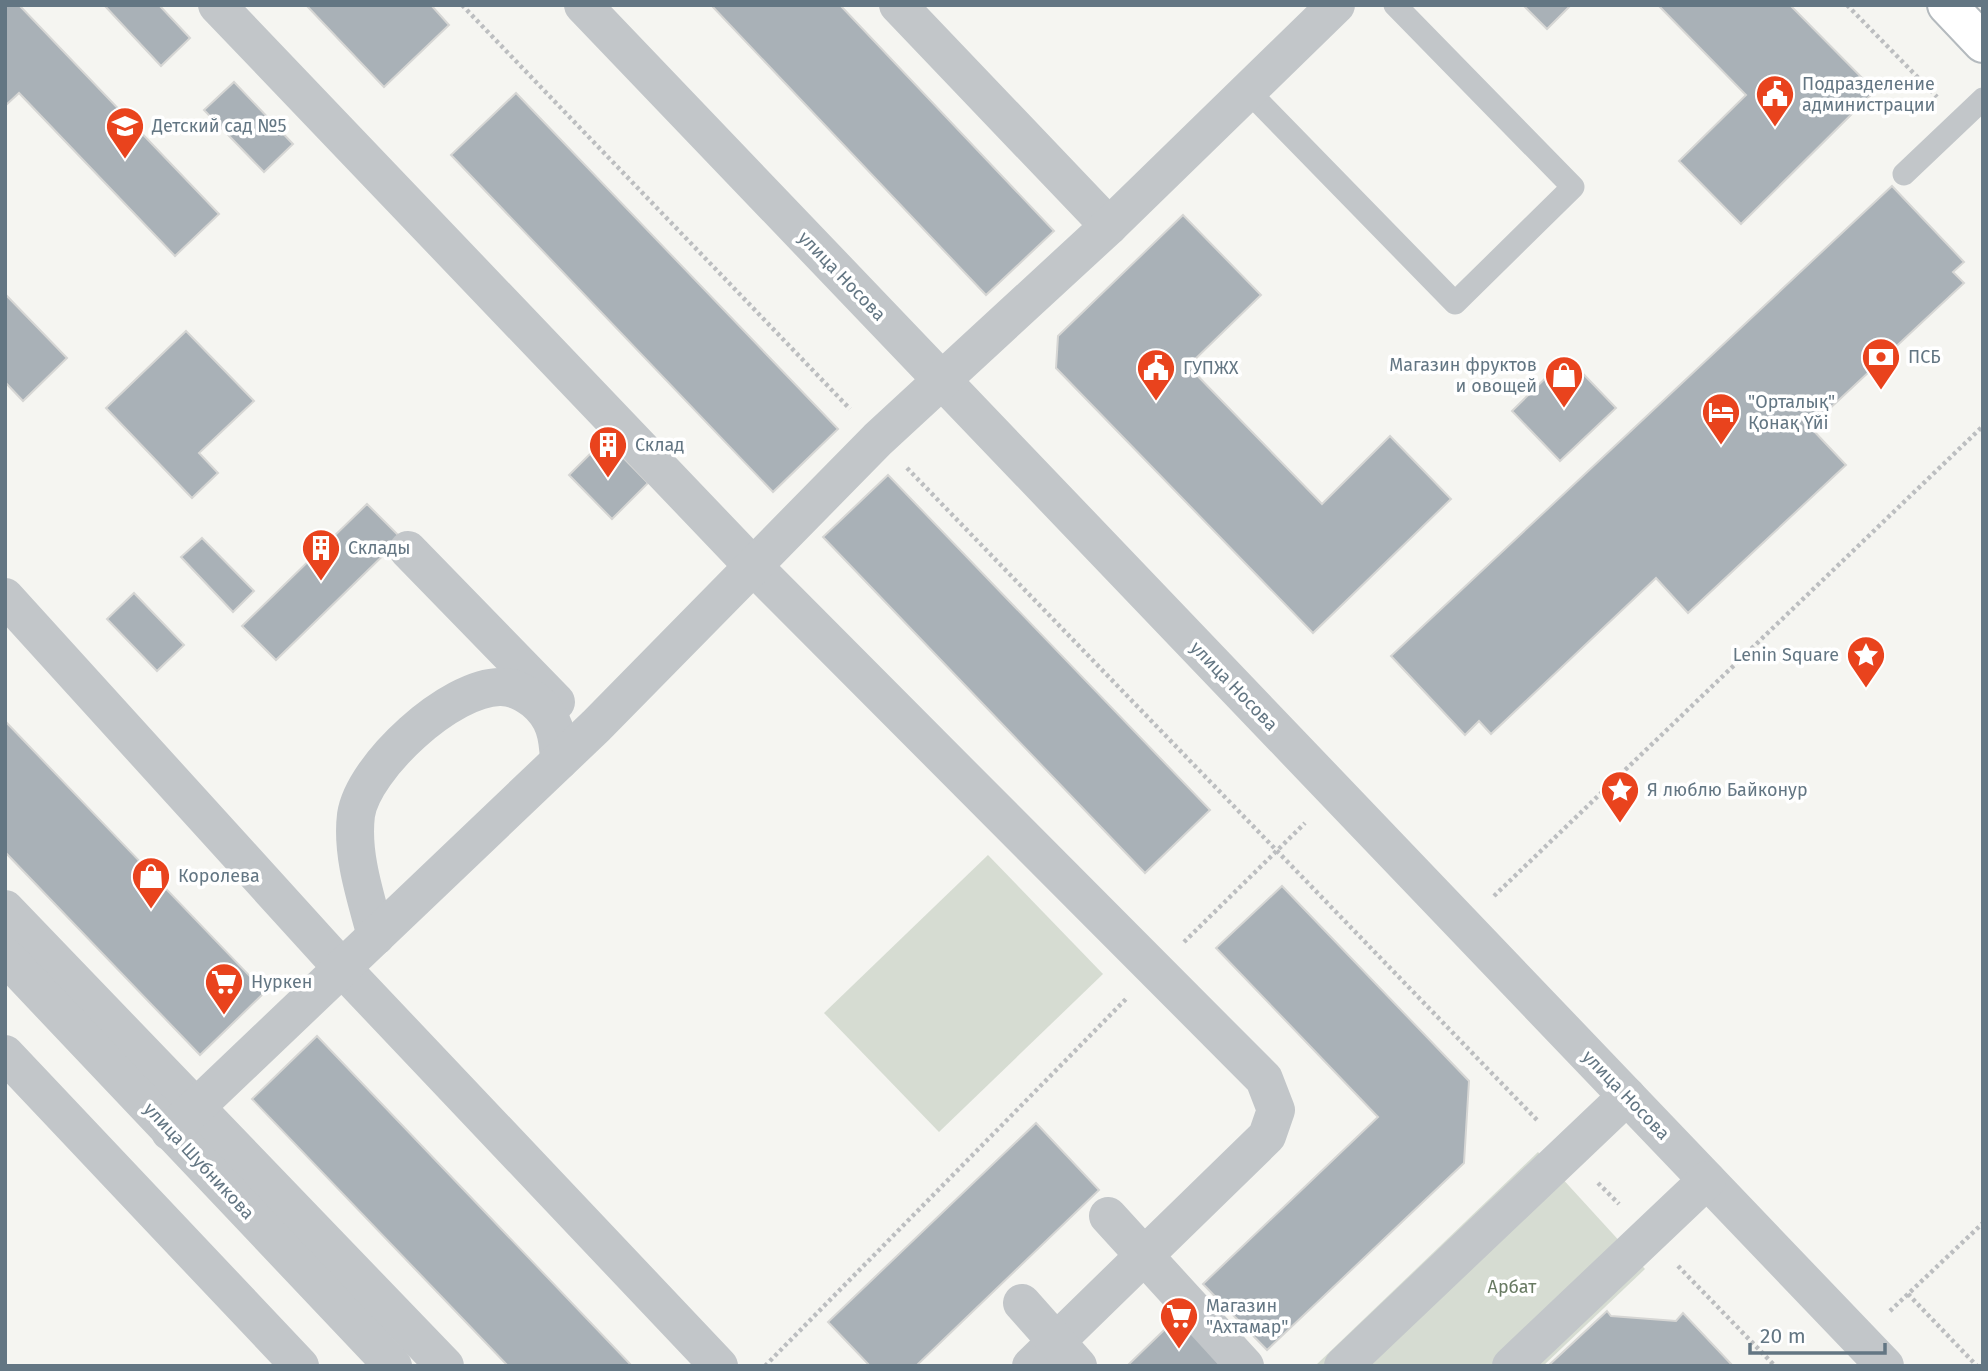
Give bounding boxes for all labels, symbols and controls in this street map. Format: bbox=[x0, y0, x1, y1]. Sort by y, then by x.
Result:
public building icon: Подразделение администрации bbox=[1754, 73, 1796, 128]
place label: Подразделение администрации bbox=[1802, 73, 1935, 116]
school or university icon: Детский сад №5 bbox=[104, 105, 146, 160]
place label: Детский сад №5 bbox=[151, 115, 287, 137]
street label: улица Носова bbox=[794, 227, 890, 325]
bank icon: ПСБ bbox=[1860, 336, 1902, 391]
place label: ПСБ bbox=[1908, 346, 1941, 368]
public building icon: ГУПЖХ bbox=[1135, 347, 1177, 402]
place label: Магазин фруктов и овощей bbox=[1389, 354, 1537, 397]
shop icon: Магазин фруктов и овощей bbox=[1543, 354, 1585, 409]
place label: ГУПЖХ bbox=[1183, 357, 1239, 379]
hotel icon: "Орталық" Қонақ Үйі bbox=[1700, 391, 1742, 446]
place label: "Орталық" Қонақ Үйі bbox=[1748, 391, 1835, 434]
building icon: Склад bbox=[587, 424, 629, 479]
place label: Склад bbox=[635, 434, 684, 456]
building icon: Склады bbox=[300, 527, 342, 582]
place label: Склады bbox=[348, 537, 411, 559]
place icon: Lenin Square bbox=[1845, 634, 1887, 689]
street label: улица Носова bbox=[1186, 637, 1282, 735]
place label: Lenin Square bbox=[1733, 644, 1839, 666]
place icon: Я люблю Байконур bbox=[1599, 769, 1641, 824]
place label: Я люблю Байконур bbox=[1647, 779, 1808, 801]
shop icon: Королева bbox=[130, 855, 172, 910]
place label: Королева bbox=[178, 865, 260, 887]
supermarket icon: Нуркен bbox=[203, 961, 245, 1016]
place label: Нуркен bbox=[251, 971, 312, 993]
street label: улица Носова bbox=[1578, 1046, 1674, 1144]
street label: улица Шубникова bbox=[139, 1098, 259, 1224]
park label: Арбат bbox=[1488, 1276, 1537, 1298]
supermarket icon: Магазин "Ахтамар" bbox=[1158, 1295, 1200, 1350]
place label: Магазин "Ахтамар" bbox=[1206, 1295, 1288, 1338]
scale bar bbox=[1750, 1312, 1885, 1356]
text: 20 m bbox=[1760, 1323, 1806, 1349]

